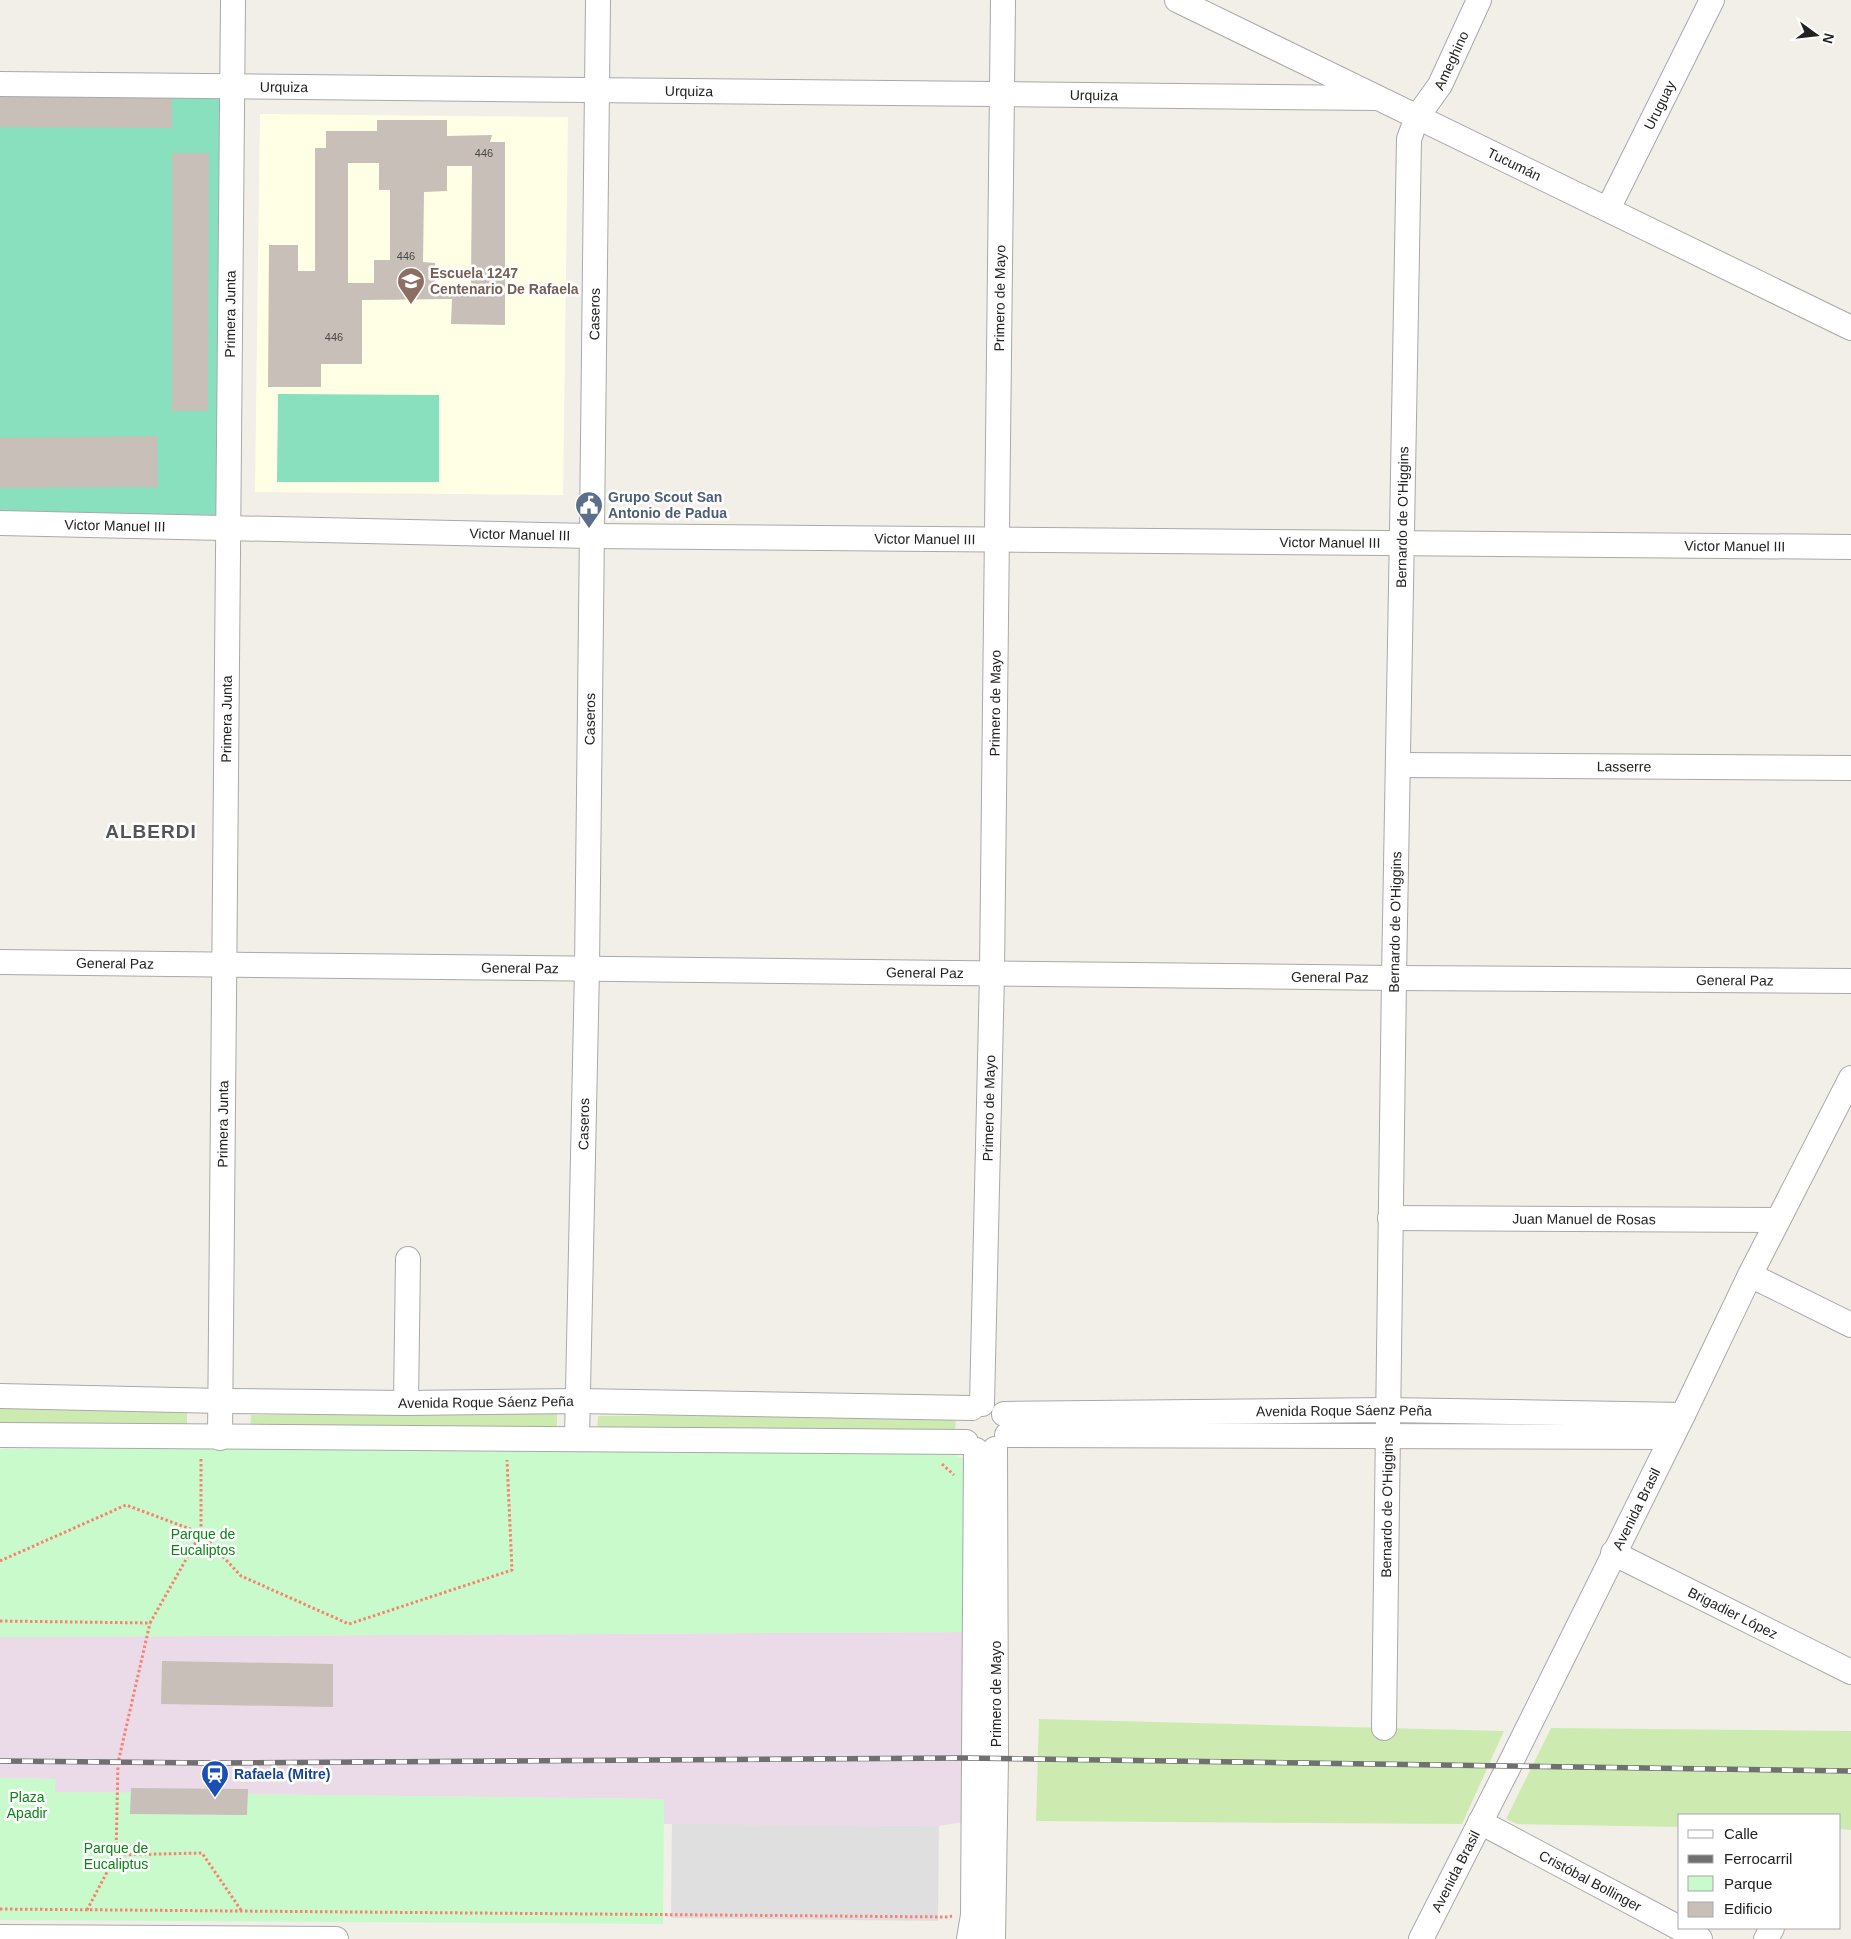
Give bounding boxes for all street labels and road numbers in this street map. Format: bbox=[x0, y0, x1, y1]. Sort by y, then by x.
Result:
street label: Ameghino bbox=[1431, 28, 1472, 92]
street label: Uruguay bbox=[1641, 78, 1679, 132]
street label: Urquiza bbox=[260, 79, 308, 95]
street label: Urquiza bbox=[665, 83, 713, 99]
street label: Urquiza bbox=[1070, 87, 1118, 103]
street label: Tucumán bbox=[1485, 144, 1544, 184]
street label: Primero de Mayo bbox=[991, 245, 1008, 352]
street label: Primera Junta bbox=[222, 270, 239, 358]
street label: Caseros bbox=[586, 288, 603, 340]
street label: Bernardo de O'Higgins bbox=[1393, 446, 1412, 588]
street label: Victor Manuel III bbox=[64, 516, 166, 535]
street label: Victor Manuel III bbox=[469, 525, 571, 544]
street label: Victor Manuel III bbox=[874, 530, 975, 547]
street label: Victor Manuel III bbox=[1279, 534, 1380, 551]
street label: Victor Manuel III bbox=[1684, 538, 1785, 554]
street label: Primero de Mayo bbox=[986, 649, 1004, 757]
street label: Primera Junta bbox=[218, 675, 235, 763]
street label: Caseros bbox=[582, 693, 598, 745]
street label: Lasserre bbox=[1597, 758, 1652, 775]
street label: Bernardo de O'Higgins bbox=[1386, 851, 1404, 993]
street label: General Paz bbox=[76, 955, 154, 972]
street label: General Paz bbox=[481, 960, 559, 976]
street label: General Paz bbox=[886, 964, 964, 981]
street label: General Paz bbox=[1291, 969, 1369, 986]
street label: General Paz bbox=[1696, 972, 1774, 988]
street label: Primero de Mayo bbox=[980, 1054, 998, 1162]
street label: Primera Junta bbox=[214, 1080, 231, 1168]
street label: Caseros bbox=[575, 1098, 592, 1150]
street label: Juan Manuel de Rosas bbox=[1512, 1211, 1656, 1227]
street label: Avenida Roque Sáenz Peña bbox=[398, 1393, 574, 1411]
street label: Avenida Roque Sáenz Peña bbox=[1256, 1402, 1432, 1419]
street label: Bernardo de O'Higgins bbox=[1378, 1436, 1396, 1578]
street label: Avenida Brasil bbox=[1609, 1465, 1663, 1553]
street label: Brigadier López bbox=[1685, 1584, 1780, 1642]
street label: Primero de Mayo bbox=[988, 1640, 1004, 1747]
street label: Avenida Brasil bbox=[1428, 1828, 1483, 1915]
street label: Cristóbal Bollinger bbox=[1536, 1847, 1645, 1915]

